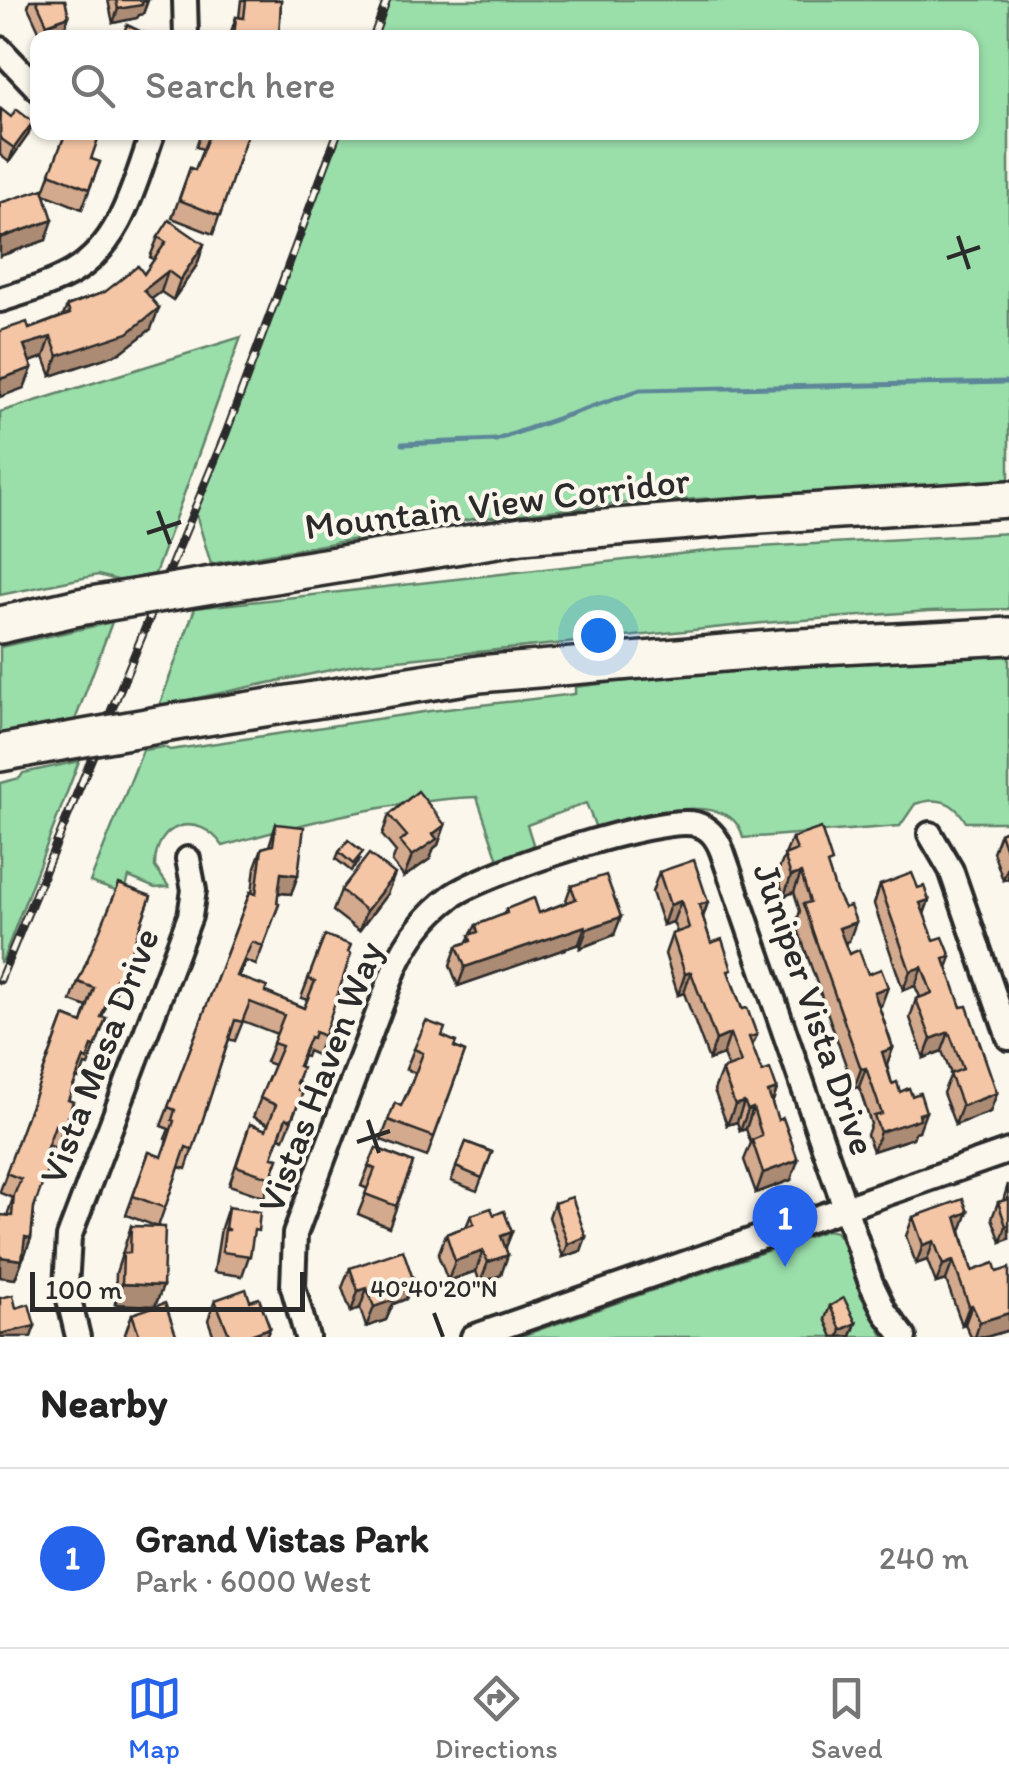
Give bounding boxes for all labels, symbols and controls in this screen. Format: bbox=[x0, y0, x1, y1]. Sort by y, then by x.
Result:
search box bbox=[30, 30, 979, 140]
icon: search bbox=[65, 58, 120, 113]
text: Search here bbox=[145, 62, 336, 108]
street label: Mountain View Corridor bbox=[302, 456, 693, 549]
your location bbox=[573, 610, 624, 661]
street label: Juniper Vista Drive bbox=[743, 857, 887, 1161]
street label: Vista Mesa Drive bbox=[29, 921, 169, 1191]
street label: Vistas Haven Way bbox=[247, 935, 393, 1219]
pin: 1 bbox=[752, 1184, 818, 1267]
scale bar bbox=[30, 1267, 305, 1312]
text: 100 m bbox=[45, 1272, 122, 1306]
text: 40°40'20"N bbox=[370, 1273, 498, 1303]
text: Nearby bbox=[40, 1377, 167, 1428]
text: Grand Vistas Park bbox=[135, 1516, 429, 1562]
text: 1 bbox=[65, 1539, 80, 1577]
text: 240 m bbox=[879, 1539, 969, 1577]
text: Park · 6000 West bbox=[135, 1562, 371, 1600]
tab: Map bbox=[127, 1671, 182, 1765]
tab: Directions bbox=[435, 1671, 558, 1765]
tab: Saved bbox=[811, 1671, 882, 1765]

